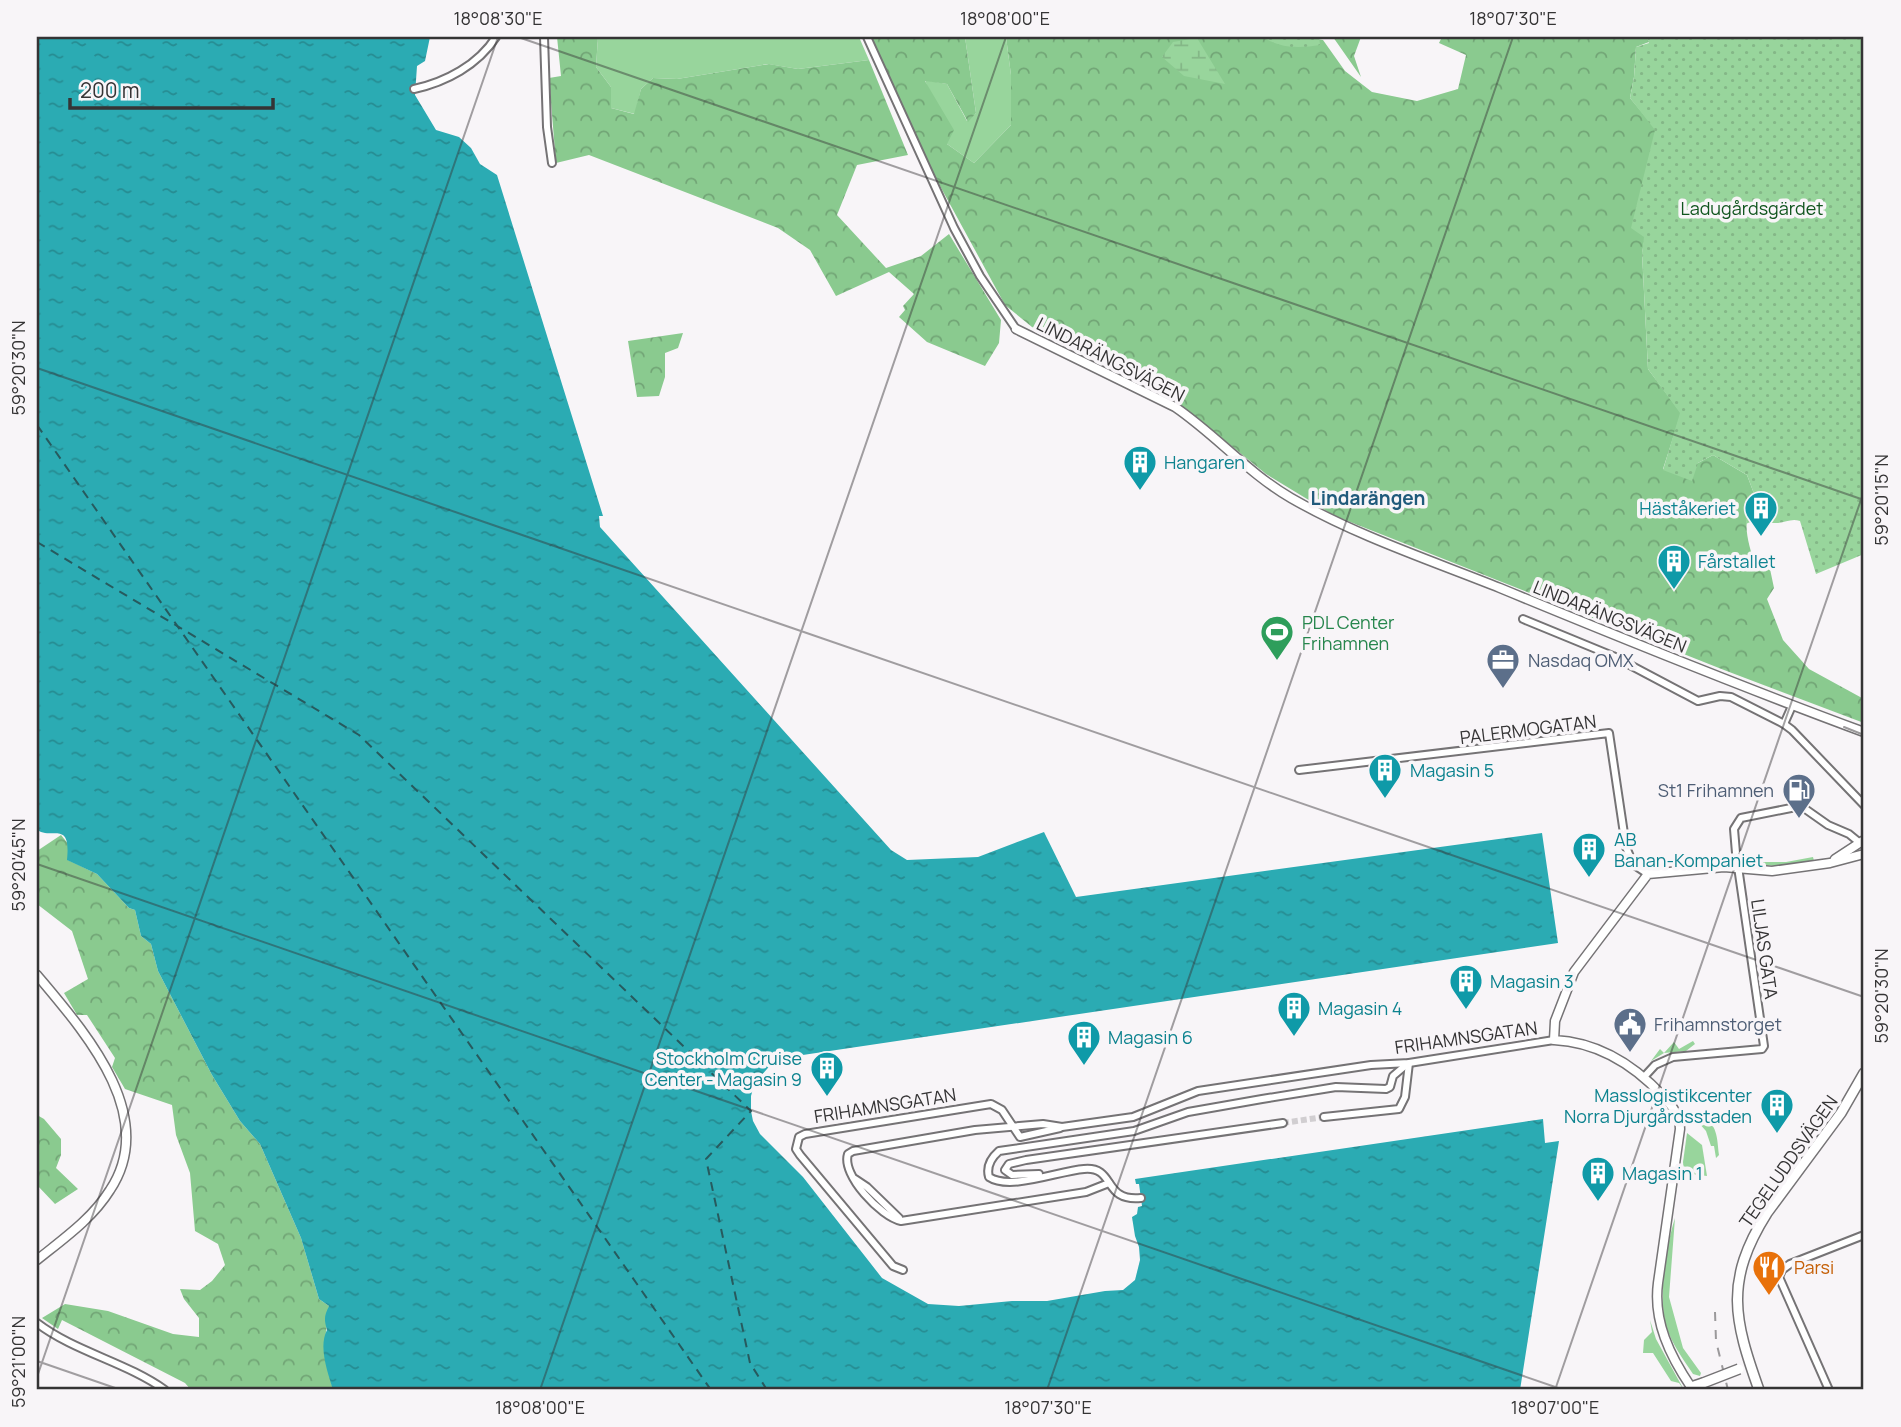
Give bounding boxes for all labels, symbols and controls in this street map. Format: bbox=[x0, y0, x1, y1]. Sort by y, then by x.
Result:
text: 18°08'30"E bbox=[453, 6, 543, 30]
text: 18°08'00"E bbox=[960, 6, 1050, 30]
text: 18°07'30"E bbox=[1469, 6, 1557, 30]
scale bar bbox=[70, 66, 273, 110]
text: 200 m bbox=[80, 76, 140, 104]
park label: Ladugårdsgärdet bbox=[1681, 196, 1823, 220]
street label: LINDARÄNGSVÄGEN bbox=[1033, 311, 1189, 407]
text: 59°20'30"N bbox=[6, 320, 30, 416]
building icon: Hangaren bbox=[1121, 443, 1159, 492]
place label: Hangaren bbox=[1164, 450, 1245, 474]
text: 59°20'15"N bbox=[1869, 454, 1893, 546]
district label: Lindarängen bbox=[1311, 485, 1425, 511]
building icon: Häståkeriet bbox=[1742, 489, 1780, 538]
place label: Häståkeriet bbox=[1639, 496, 1736, 520]
building icon: Fårstallet bbox=[1655, 542, 1693, 591]
place label: Fårstallet bbox=[1698, 549, 1776, 573]
street label: LINDARÄNGSVÄGEN bbox=[1530, 574, 1690, 658]
place label: PDL Center Frihamnen bbox=[1302, 610, 1395, 655]
sports icon: PDL Center Frihamnen bbox=[1258, 613, 1296, 662]
office icon: Nasdaq OMX bbox=[1484, 641, 1522, 690]
place label: Nasdaq OMX bbox=[1528, 648, 1634, 672]
street label: PALERMOGATAN bbox=[1459, 709, 1597, 749]
building icon: Magasin 5 bbox=[1366, 751, 1404, 800]
place label: Magasin 5 bbox=[1410, 758, 1494, 782]
fuel station icon: St1 Frihamnen bbox=[1780, 771, 1818, 820]
place label: St1 Frihamnen bbox=[1658, 778, 1774, 802]
text: 59°20'45"N bbox=[6, 819, 30, 911]
place label: AB Banan-Kompaniet bbox=[1614, 827, 1763, 872]
building icon: AB Banan-Kompaniet bbox=[1570, 830, 1608, 879]
street label: LILJAS GATA bbox=[1746, 897, 1784, 1001]
text: 59°20'30"N bbox=[1869, 948, 1893, 1044]
building icon: Magasin 3 bbox=[1447, 962, 1485, 1011]
place label: Magasin 3 bbox=[1490, 969, 1574, 993]
building icon: Magasin 4 bbox=[1275, 989, 1313, 1038]
place label: Magasin 4 bbox=[1318, 996, 1402, 1020]
public building icon: Frihamnstorget bbox=[1611, 1005, 1649, 1054]
place label: Frihamnstorget bbox=[1654, 1012, 1782, 1036]
street label: FRIHAMNSGATAN bbox=[1393, 1015, 1539, 1059]
building icon: Magasin 6 bbox=[1065, 1018, 1103, 1067]
place label: Magasin 6 bbox=[1108, 1025, 1193, 1049]
place label: Stockholm Cruise Center - Magasin 9 bbox=[645, 1046, 802, 1091]
building icon: Stockholm Cruise Center - Magasin 9 bbox=[808, 1049, 846, 1098]
street label: FRIHAMNSGATAN bbox=[812, 1082, 958, 1128]
place label: Masslogistikcenter Norra Djurgårdsstaden bbox=[1564, 1083, 1753, 1128]
building icon: Masslogistikcenter Norra Djurgårdsstaden bbox=[1758, 1086, 1796, 1135]
street label: TEGELUDDSVÄGEN bbox=[1733, 1090, 1843, 1232]
building icon: Magasin 1 bbox=[1579, 1154, 1617, 1203]
place label: Magasin 1 bbox=[1622, 1161, 1703, 1185]
restaurant icon: Parsi bbox=[1750, 1248, 1788, 1297]
place label: Parsi bbox=[1794, 1255, 1834, 1279]
text: 59°21'00"N bbox=[6, 1316, 30, 1408]
text: 18°08'00"E bbox=[495, 1395, 585, 1419]
text: 18°07'30"E bbox=[1004, 1395, 1092, 1419]
text: 18°07'00"E bbox=[1511, 1395, 1599, 1419]

